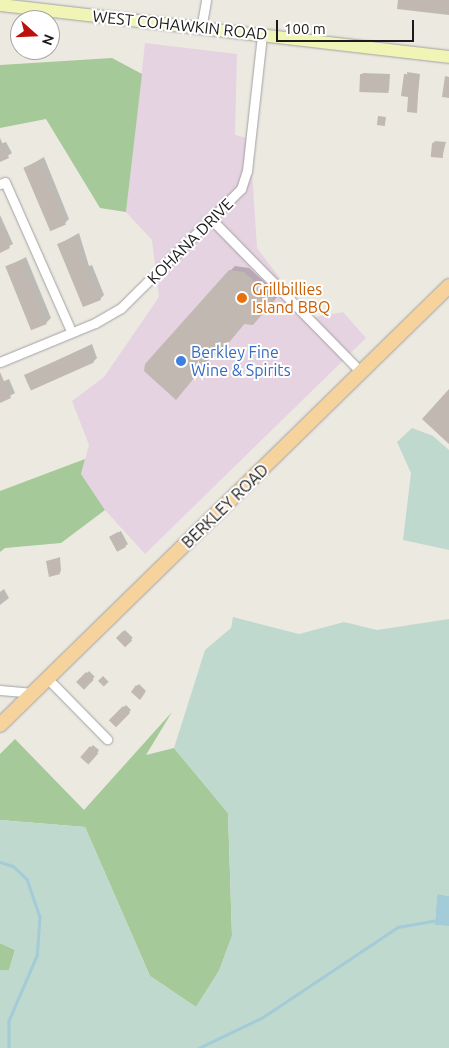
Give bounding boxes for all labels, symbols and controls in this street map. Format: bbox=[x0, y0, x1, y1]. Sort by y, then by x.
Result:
street label: WEST COHAWKIN ROAD bbox=[92, 6, 268, 44]
north arrow bbox=[10, 10, 60, 60]
scale bar bbox=[279, 10, 416, 42]
text: 100 m bbox=[284, 20, 326, 37]
text: N bbox=[39, 32, 57, 47]
street label: KOHANA DRIVE bbox=[143, 194, 237, 288]
place label: Grillbillies Island BBQ bbox=[252, 279, 330, 317]
marker: Grillbillies Island BBQ bbox=[236, 292, 248, 304]
place label: Berkley Fine Wine & Spirits bbox=[191, 342, 291, 380]
marker: Berkley Fine Wine & Spirits bbox=[175, 355, 187, 367]
street label: BERKLEY ROAD bbox=[178, 460, 272, 552]

